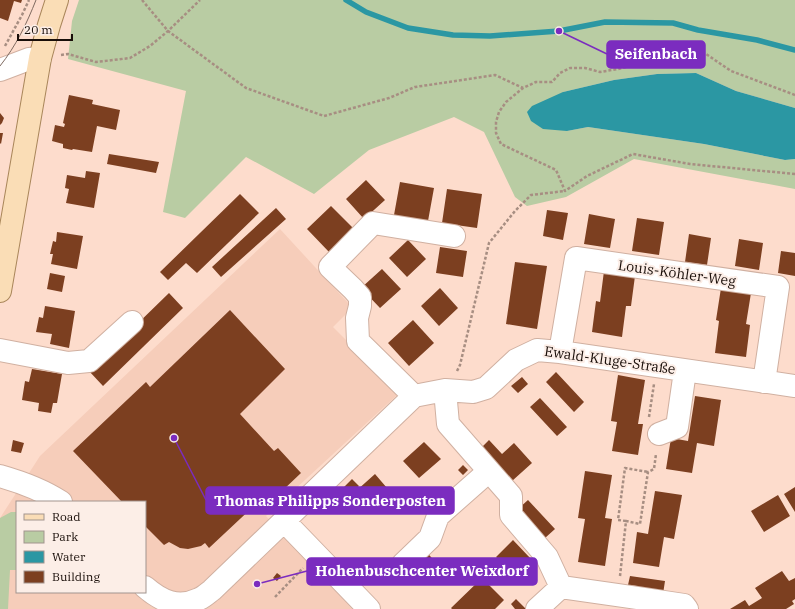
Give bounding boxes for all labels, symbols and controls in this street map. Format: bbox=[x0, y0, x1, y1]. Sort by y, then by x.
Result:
scale bar bbox=[18, 16, 72, 42]
text: 20 m bbox=[24, 22, 53, 37]
callout: Seifenbach bbox=[607, 41, 705, 68]
text: Seifenbach bbox=[615, 44, 698, 63]
street label: Louis-Köhler-Weg bbox=[617, 256, 737, 290]
street label: Ewald-Kluge-Straße bbox=[543, 342, 677, 378]
callout: Thomas Philipps Sonderposten bbox=[206, 487, 454, 514]
text: Thomas Philipps Sonderposten bbox=[214, 491, 446, 510]
legend bbox=[16, 501, 146, 593]
text: Road bbox=[52, 509, 81, 524]
text: Park bbox=[52, 529, 78, 544]
text: Water bbox=[52, 549, 86, 564]
callout: Hohenbuschcenter Weixdorf bbox=[307, 558, 537, 585]
text: Hohenbuschcenter Weixdorf bbox=[315, 561, 530, 580]
text: Building bbox=[52, 569, 100, 584]

